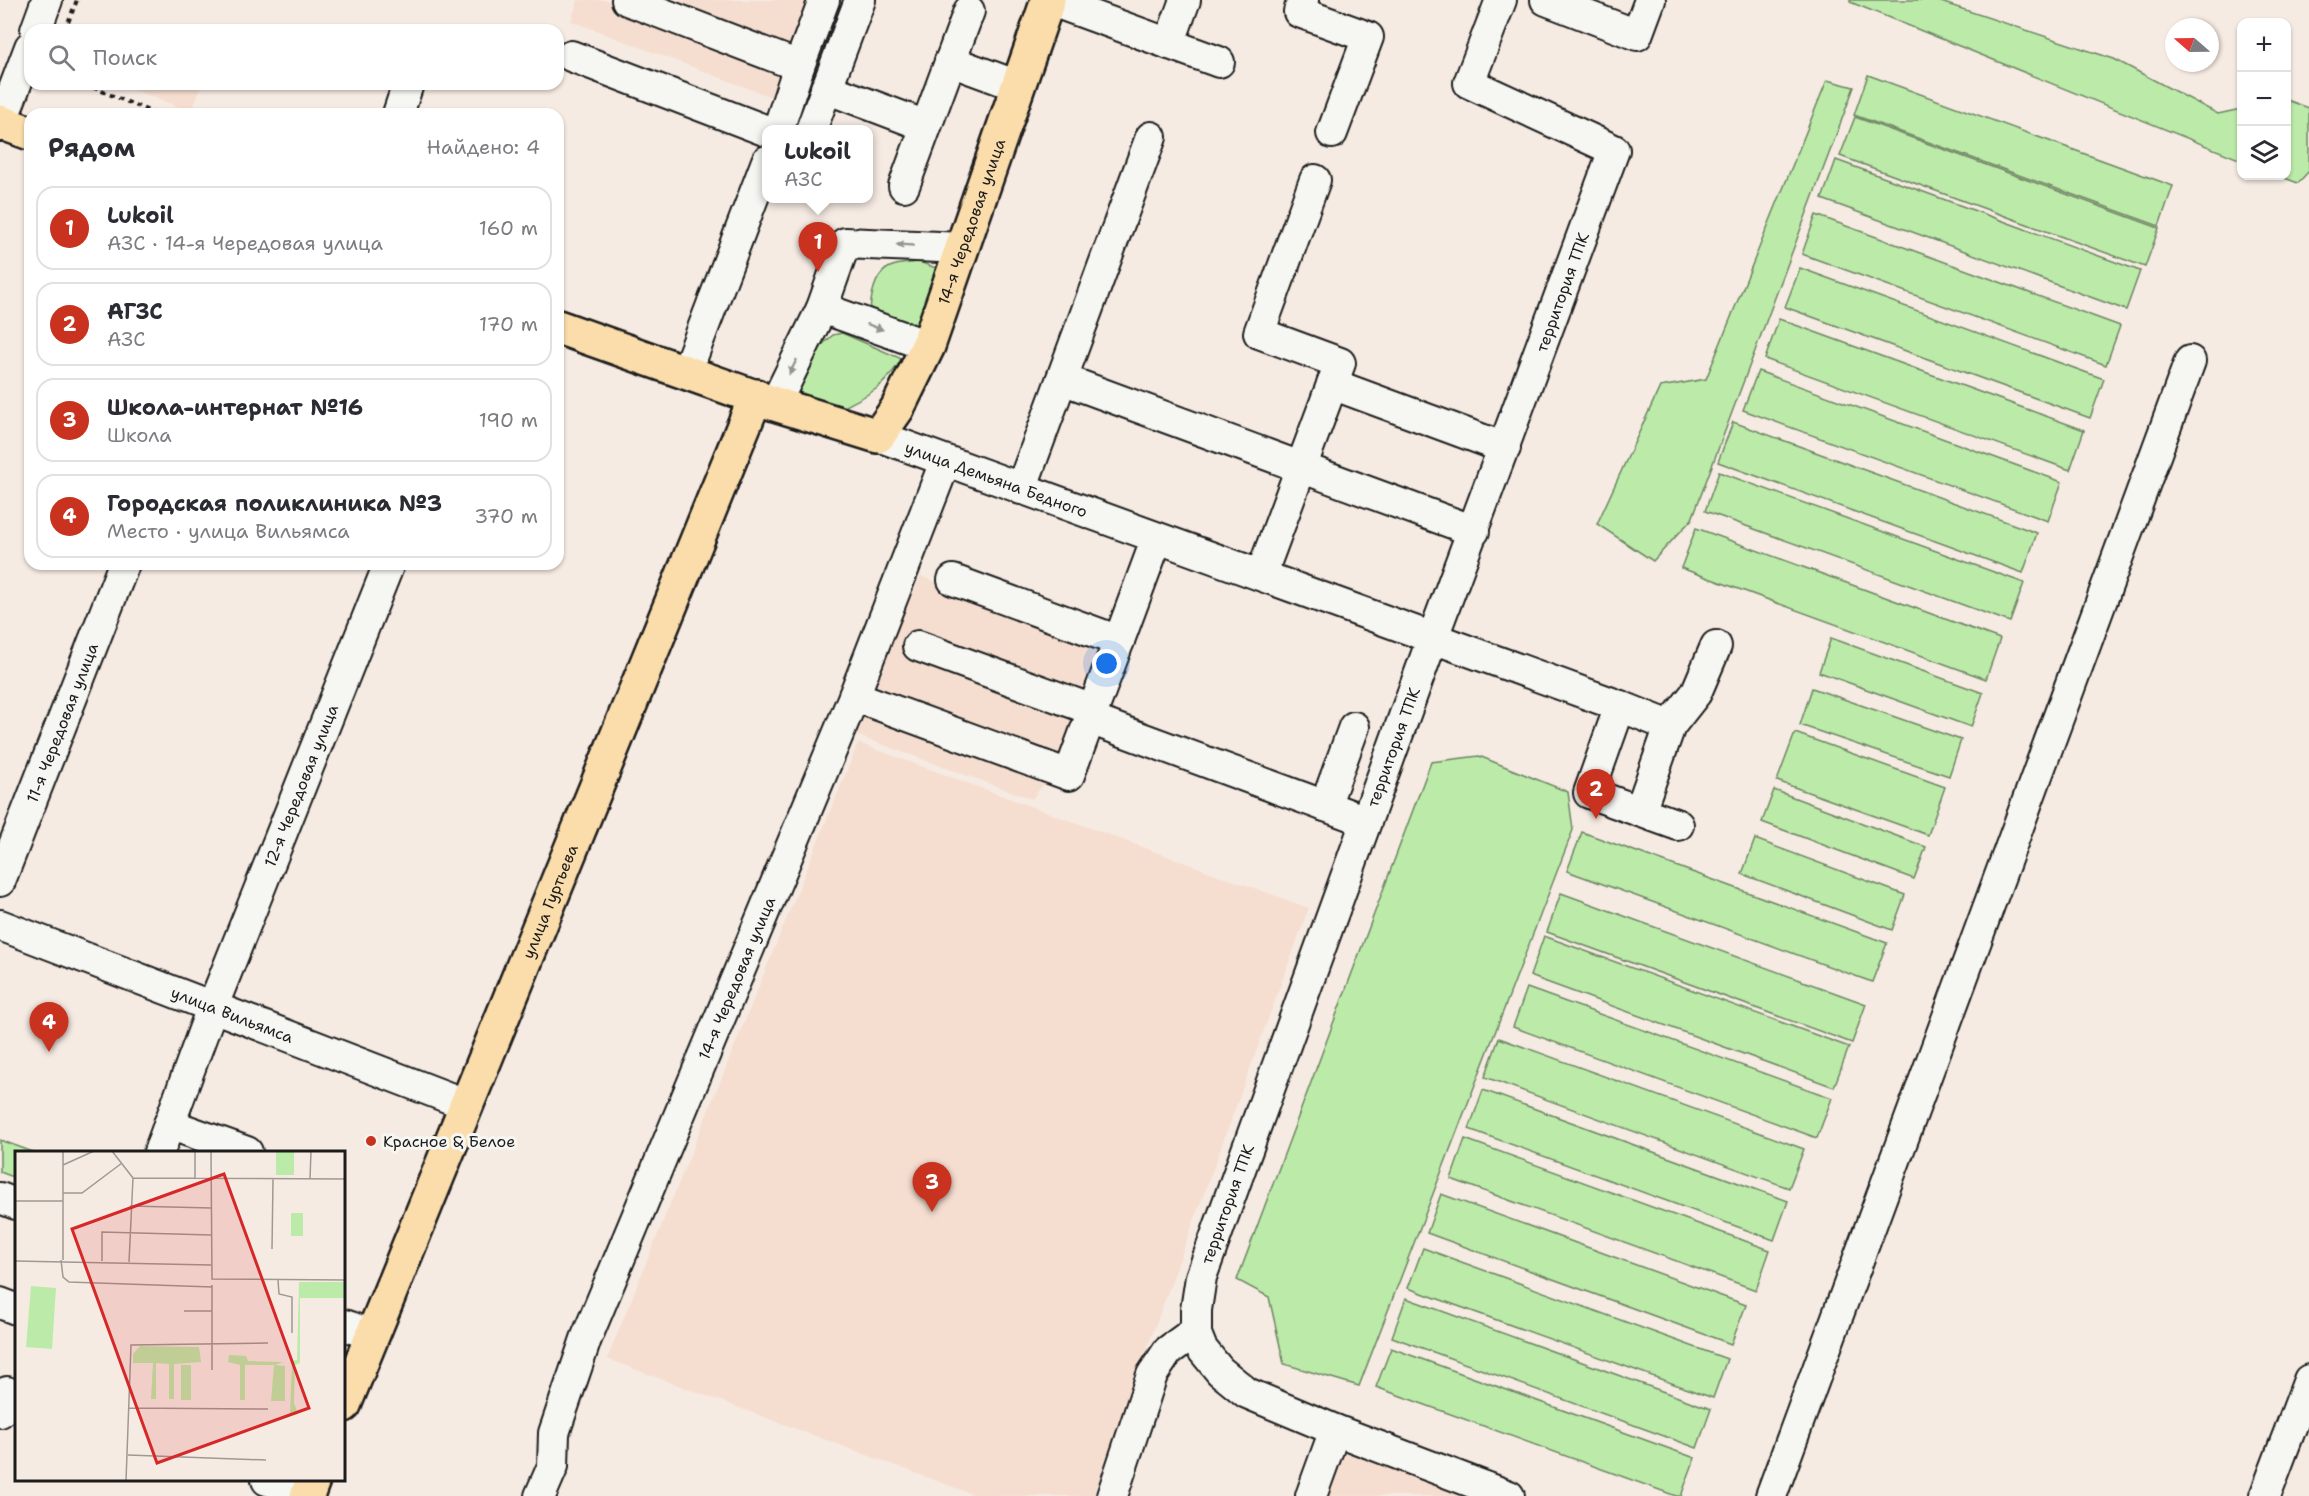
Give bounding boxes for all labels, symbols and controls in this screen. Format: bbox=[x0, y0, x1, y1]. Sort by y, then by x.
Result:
north arrow bbox=[2165, 18, 2219, 72]
map controls bbox=[2237, 18, 2291, 180]
button: + bbox=[2237, 18, 2291, 72]
search box bbox=[24, 24, 564, 90]
icon: search bbox=[45, 41, 78, 74]
text: Поиск bbox=[93, 43, 157, 72]
button: − bbox=[2237, 72, 2291, 126]
popup bbox=[762, 125, 873, 203]
button: layers bbox=[2237, 126, 2291, 180]
text: Рядом bbox=[48, 130, 135, 165]
text: Найдено: 4 bbox=[427, 134, 540, 160]
street label: 14-я Чередовая улица bbox=[933, 136, 1010, 308]
text: Lukoil bbox=[784, 137, 851, 166]
text: АЗС bbox=[784, 166, 822, 192]
text: Lukoil bbox=[107, 201, 174, 230]
text: 1 bbox=[65, 215, 74, 241]
text: 160 m bbox=[479, 215, 538, 241]
pin: 1 bbox=[798, 222, 838, 272]
street label: территория ТПК bbox=[1531, 229, 1594, 355]
text: АЗС · 14-я Чередовая улица bbox=[107, 230, 383, 256]
one-way arrow bbox=[895, 241, 914, 250]
text: АГЗС bbox=[107, 297, 163, 326]
text: 2 bbox=[63, 311, 77, 337]
text: 170 m bbox=[479, 311, 538, 337]
one-way arrow bbox=[866, 323, 884, 333]
text: АЗС bbox=[107, 326, 145, 352]
one-way arrow bbox=[788, 359, 797, 376]
text: Школа-интернат №16 bbox=[107, 393, 363, 422]
text: 3 bbox=[63, 407, 77, 433]
text: 190 m bbox=[479, 407, 538, 433]
text: Школа bbox=[107, 422, 172, 448]
street label: улица Демьяна Бедного bbox=[902, 437, 1090, 522]
text: Городская поликлиника №3 bbox=[107, 489, 442, 518]
text: 4 bbox=[63, 503, 77, 529]
text: 370 m bbox=[474, 503, 538, 529]
text: Место · улица Вильямса bbox=[107, 518, 350, 544]
street label: 11-я Чередовая улица bbox=[22, 640, 103, 806]
your location bbox=[1092, 649, 1121, 678]
street label: территория ТПК bbox=[1362, 684, 1425, 810]
street label: 12-я Чередовая улица bbox=[259, 701, 343, 870]
pin: 2 bbox=[1576, 770, 1616, 819]
street label: улица Гуртьева bbox=[517, 841, 583, 962]
street label: 14-я Чередовая улица bbox=[694, 894, 780, 1063]
street label: улица Вильямса bbox=[168, 982, 296, 1048]
pin: 4 bbox=[29, 1002, 68, 1052]
place label: Красное & Белое bbox=[383, 1131, 515, 1152]
marker: Красное & Белое bbox=[364, 1134, 378, 1148]
street label: территория ТПК bbox=[1196, 1141, 1259, 1267]
inset map bbox=[15, 1151, 345, 1481]
pin: 3 bbox=[912, 1162, 952, 1212]

